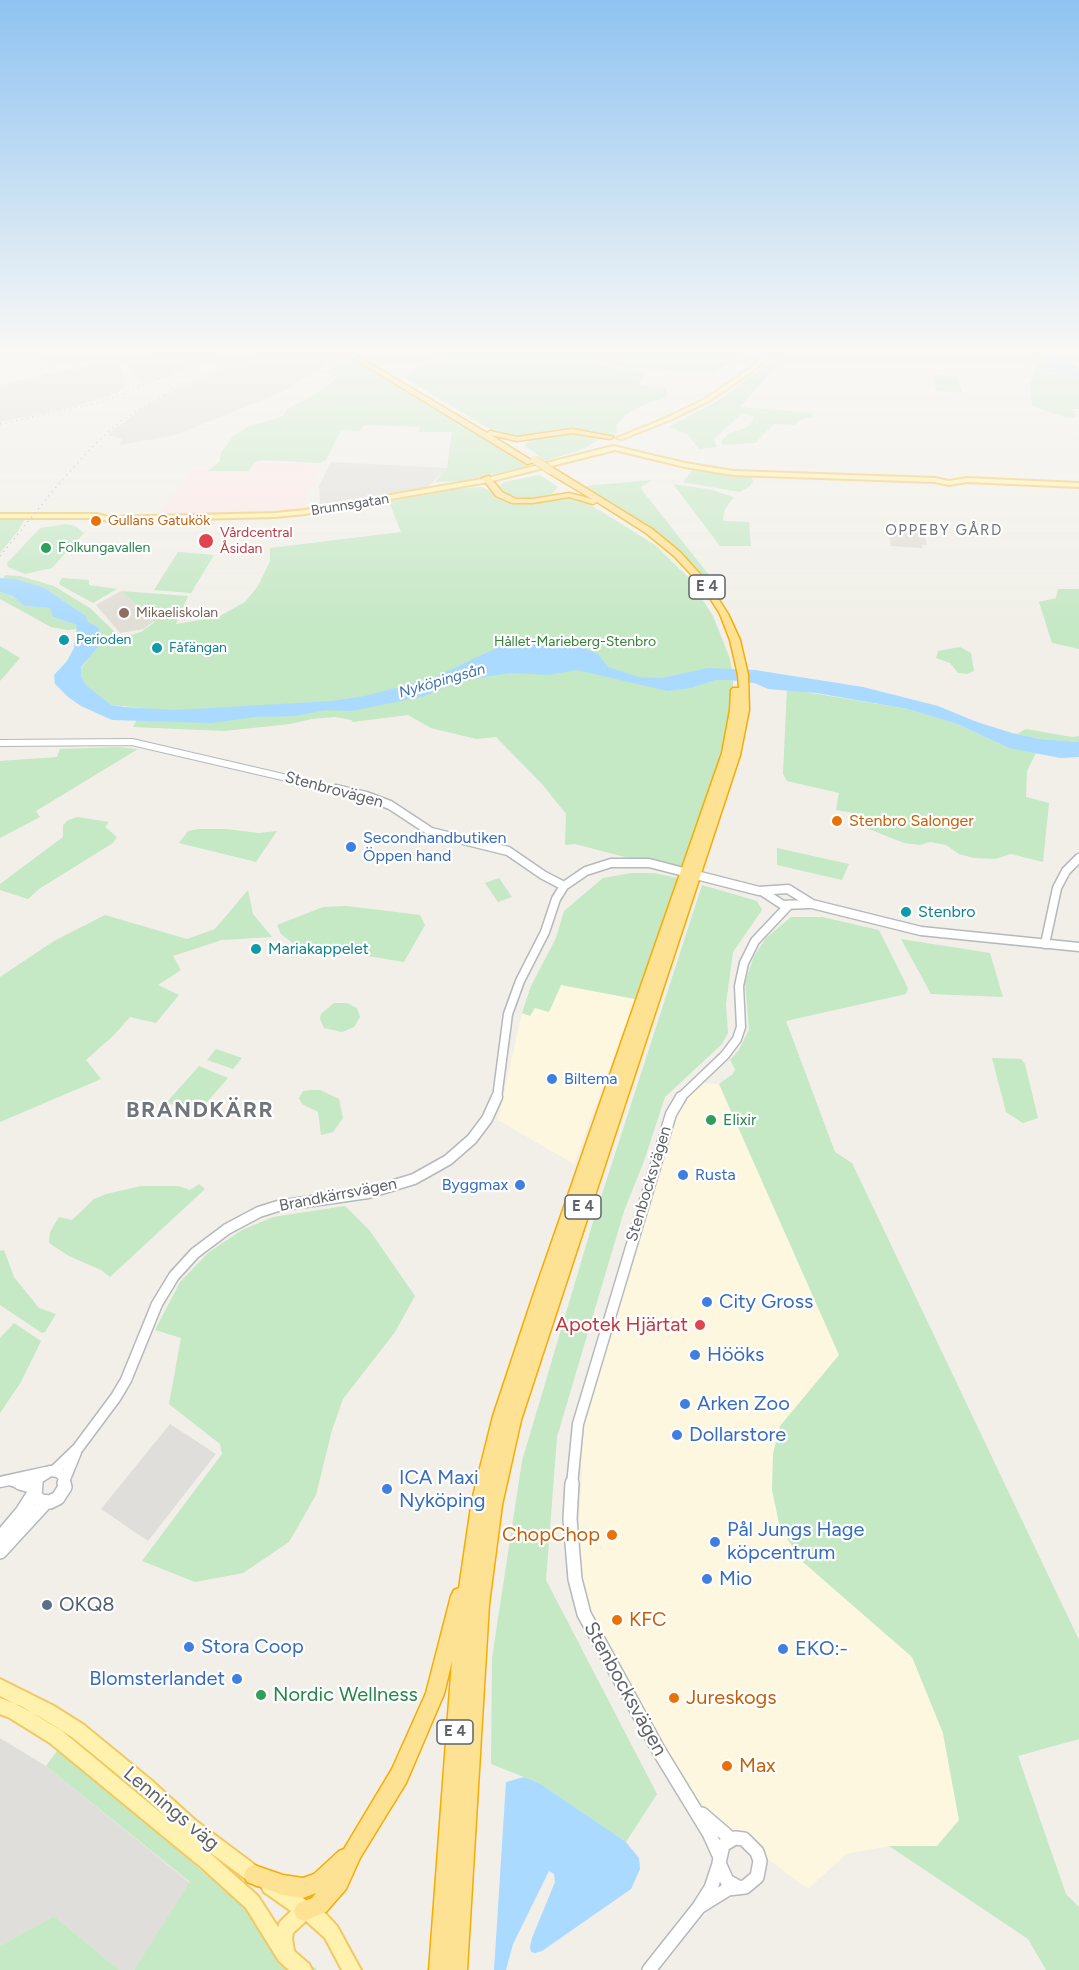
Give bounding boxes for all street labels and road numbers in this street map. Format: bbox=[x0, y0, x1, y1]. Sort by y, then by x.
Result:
street label: Brunnsgatan bbox=[310, 491, 390, 519]
road number: E 4 bbox=[689, 575, 725, 599]
street label: Stenbrovägen bbox=[283, 768, 385, 812]
street label: Stenbocksvägen bbox=[622, 1124, 676, 1244]
street label: Brandkärrsvägen bbox=[278, 1174, 398, 1216]
road number: E 4 bbox=[565, 1195, 601, 1219]
street label: Stenbocksvägen bbox=[578, 1618, 672, 1760]
road number: E 4 bbox=[437, 1720, 473, 1744]
street label: Lennings väg bbox=[118, 1762, 224, 1856]

